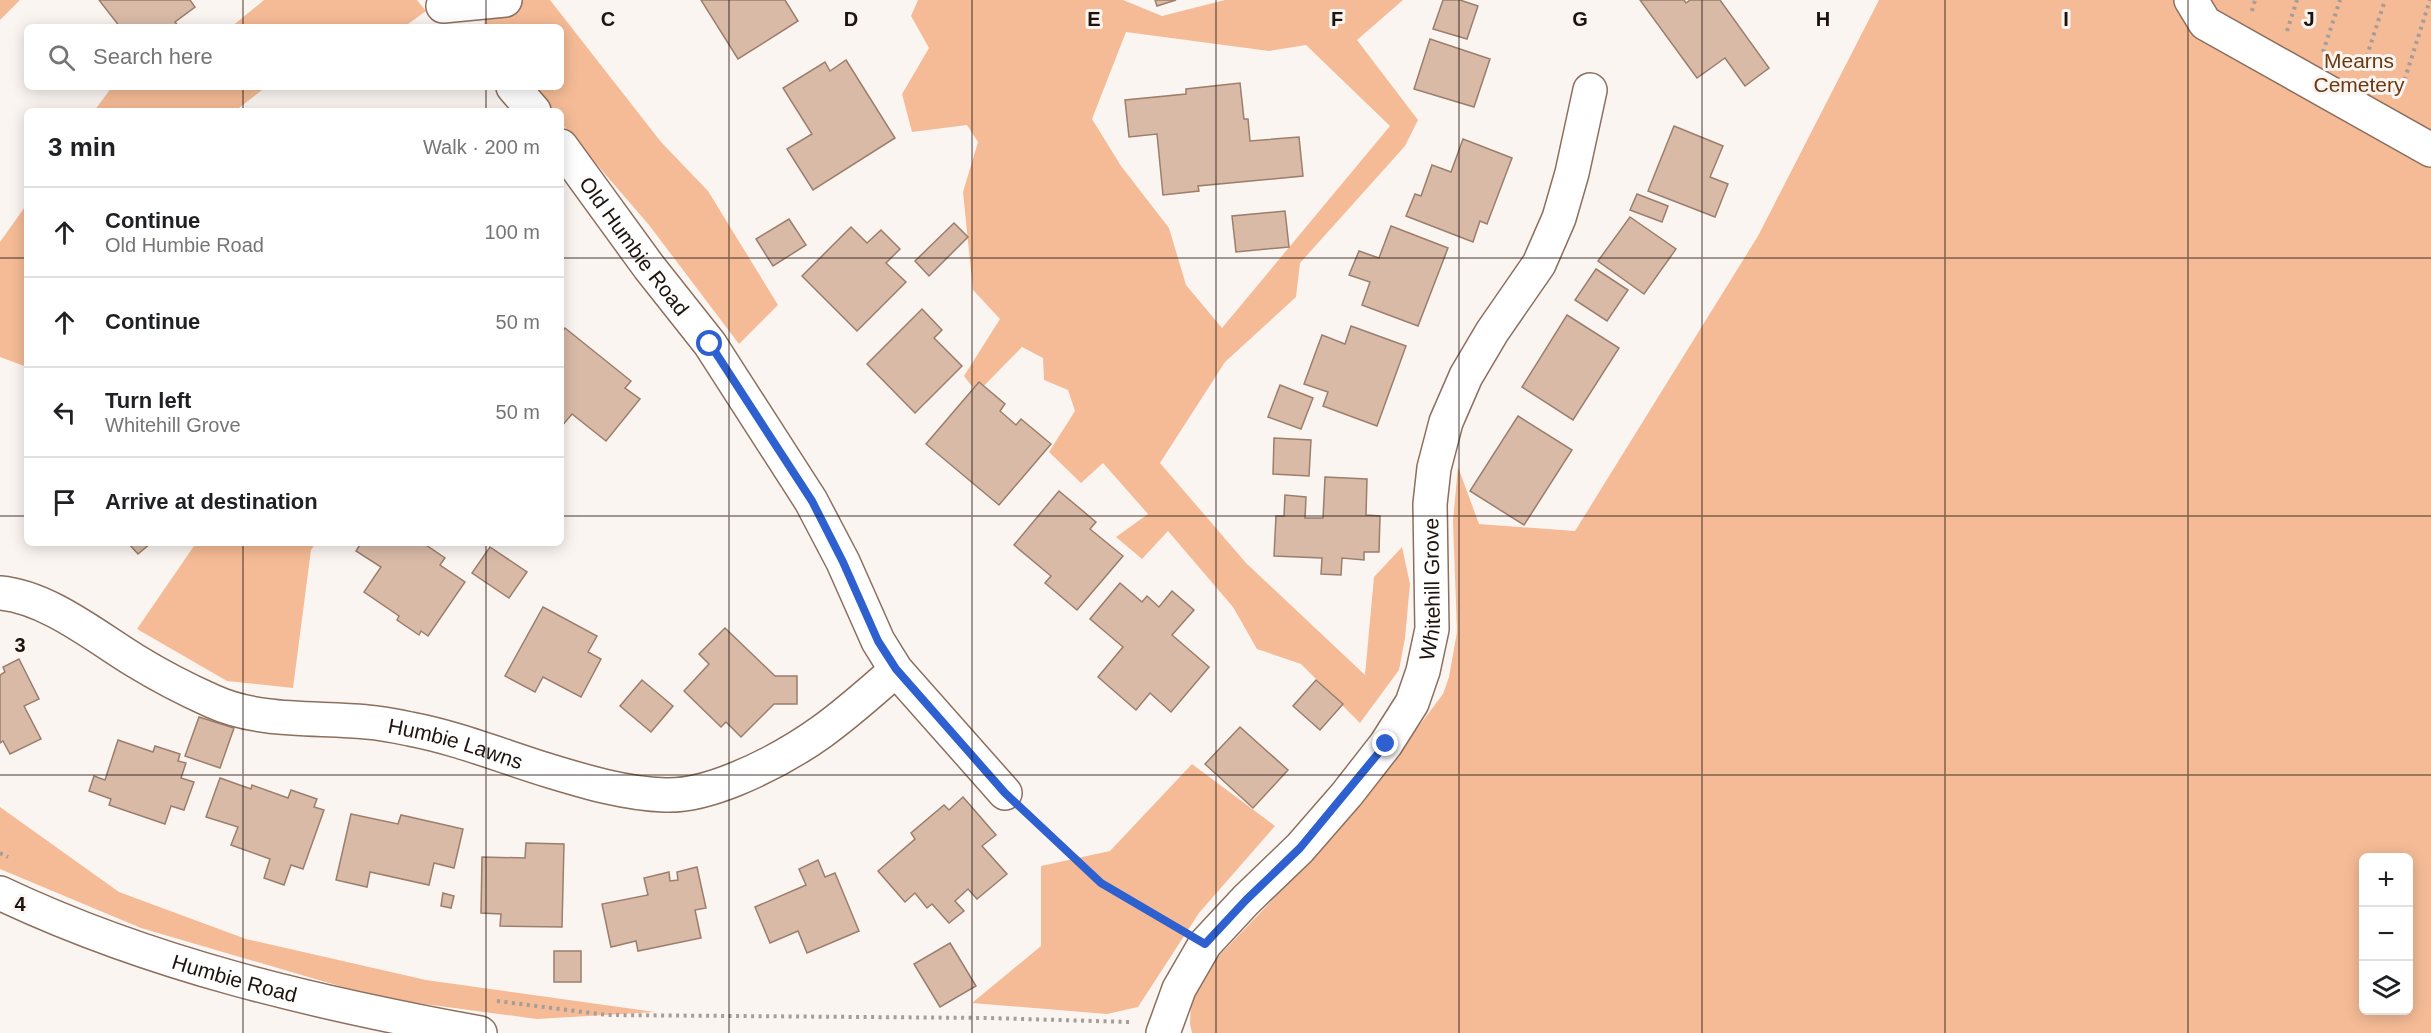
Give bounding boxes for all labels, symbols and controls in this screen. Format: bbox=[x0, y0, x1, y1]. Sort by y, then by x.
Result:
text: C bbox=[601, 8, 615, 30]
text: D bbox=[844, 8, 858, 30]
text: E bbox=[1087, 8, 1101, 30]
text: F bbox=[1331, 8, 1343, 30]
text: G bbox=[1572, 8, 1588, 30]
text: H bbox=[1816, 8, 1830, 30]
text: I bbox=[2063, 8, 2069, 30]
text: J bbox=[2303, 8, 2315, 30]
search box bbox=[24, 24, 564, 90]
icon: search bbox=[45, 41, 78, 74]
text: Search here bbox=[93, 44, 213, 69]
park label: Mearns Cemetery bbox=[2313, 49, 2405, 96]
text: 3 min bbox=[48, 132, 116, 162]
text: Walk · 200 m bbox=[423, 136, 540, 158]
street label: Old Humbie Road bbox=[576, 172, 694, 320]
text: Continue bbox=[105, 208, 200, 233]
icon: ahead bbox=[48, 216, 81, 249]
text: 100 m bbox=[484, 221, 540, 243]
text: Old Humbie Road bbox=[105, 234, 264, 256]
icon: ahead bbox=[48, 306, 81, 339]
text: Continue bbox=[105, 309, 200, 334]
text: 50 m bbox=[496, 311, 540, 333]
route start bbox=[696, 330, 722, 356]
text: Turn left bbox=[105, 388, 191, 413]
icon: left bbox=[48, 396, 81, 429]
text: 50 m bbox=[496, 401, 540, 423]
text: Whitehill Grove bbox=[105, 414, 241, 436]
icon: arrive bbox=[48, 486, 81, 519]
text: Arrive at destination bbox=[105, 489, 318, 514]
street label: Whitehill Grove bbox=[1414, 518, 1443, 662]
text: 3 bbox=[14, 634, 26, 656]
street label: Humbie Lawns bbox=[386, 713, 526, 773]
route end bbox=[1372, 730, 1398, 756]
map controls bbox=[2359, 853, 2413, 1015]
button: + bbox=[2359, 853, 2413, 907]
text: 4 bbox=[14, 893, 26, 915]
button: − bbox=[2359, 907, 2413, 961]
street label: Humbie Road bbox=[170, 949, 300, 1006]
button: layers bbox=[2359, 961, 2413, 1015]

